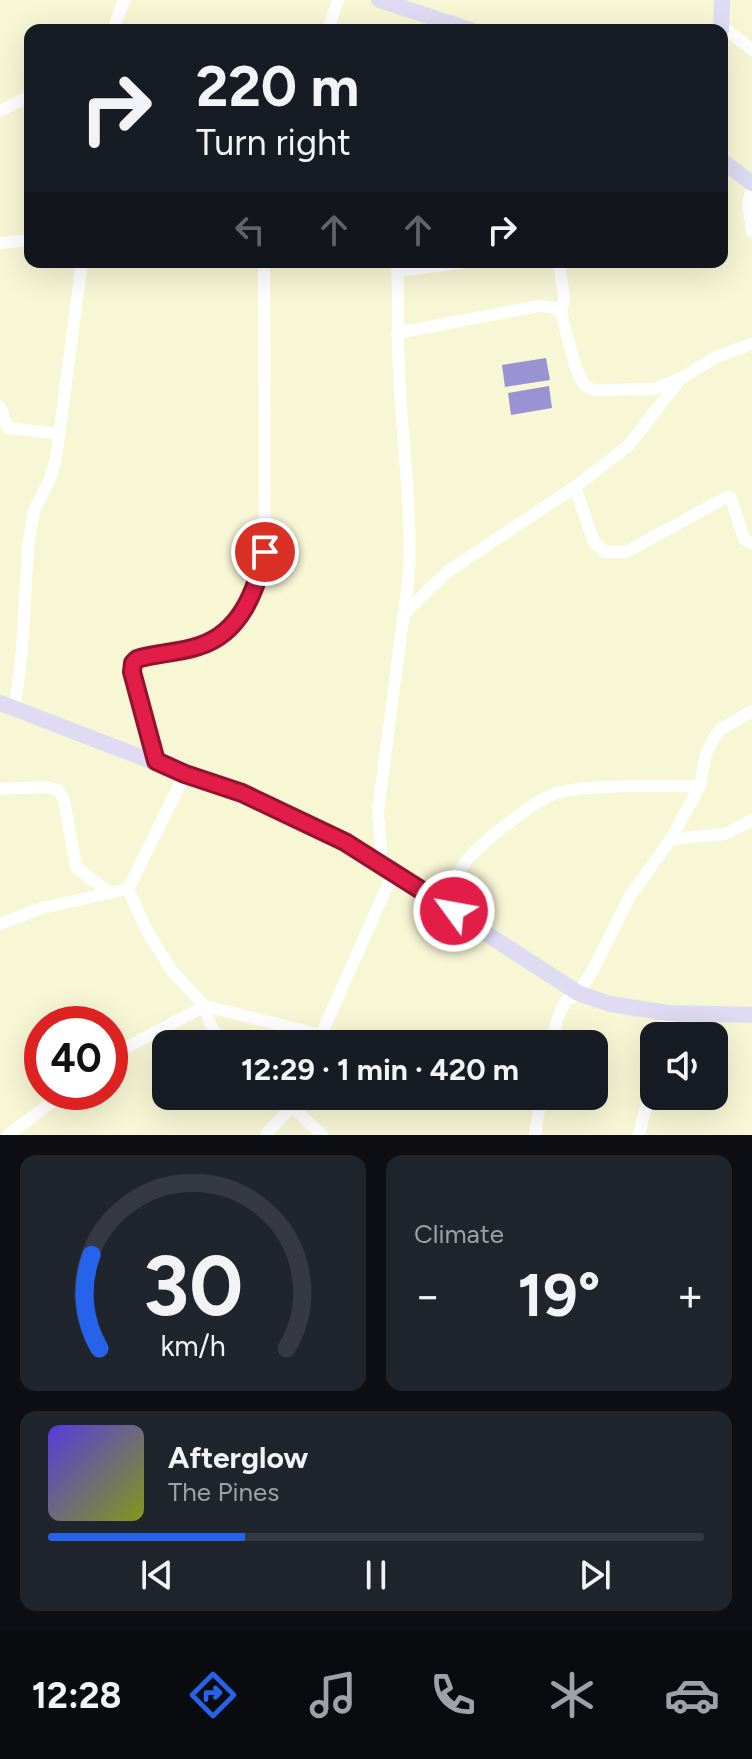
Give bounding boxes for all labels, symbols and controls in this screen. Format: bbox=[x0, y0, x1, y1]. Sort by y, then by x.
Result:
text: 220 m bbox=[196, 53, 359, 120]
icon: right bbox=[64, 56, 168, 160]
text: Turn right bbox=[196, 121, 351, 164]
icon: left bbox=[228, 208, 272, 252]
icon: ahead bbox=[312, 208, 356, 252]
icon: ahead bbox=[396, 208, 440, 252]
icon: right bbox=[480, 208, 524, 252]
pin bbox=[231, 518, 299, 586]
icon: arrive bbox=[243, 530, 287, 574]
position arrow bbox=[412, 869, 496, 953]
speed limit sign: 40 bbox=[24, 1006, 128, 1110]
map controls bbox=[640, 1022, 728, 1110]
button: sound bbox=[640, 1022, 728, 1110]
text: 12:29 · 1 min · 420 m bbox=[241, 1051, 519, 1088]
text: Climate bbox=[414, 1218, 504, 1250]
text: 30 bbox=[143, 1236, 243, 1336]
text: 19° bbox=[518, 1259, 600, 1331]
text: − bbox=[414, 1269, 441, 1322]
text: + bbox=[677, 1269, 704, 1322]
text: km/h bbox=[160, 1329, 226, 1363]
text: Afterglow bbox=[168, 1439, 308, 1476]
text: The Pines bbox=[168, 1476, 279, 1508]
icon: previous bbox=[135, 1553, 179, 1597]
icon: pause bbox=[354, 1553, 398, 1597]
icon: next bbox=[573, 1553, 617, 1597]
icon: directions bbox=[185, 1667, 241, 1723]
icon: music bbox=[305, 1667, 361, 1723]
icon: phone bbox=[425, 1667, 481, 1723]
icon: climate bbox=[544, 1667, 600, 1723]
icon: car bbox=[664, 1667, 720, 1723]
text: 12:28 bbox=[32, 1674, 122, 1717]

